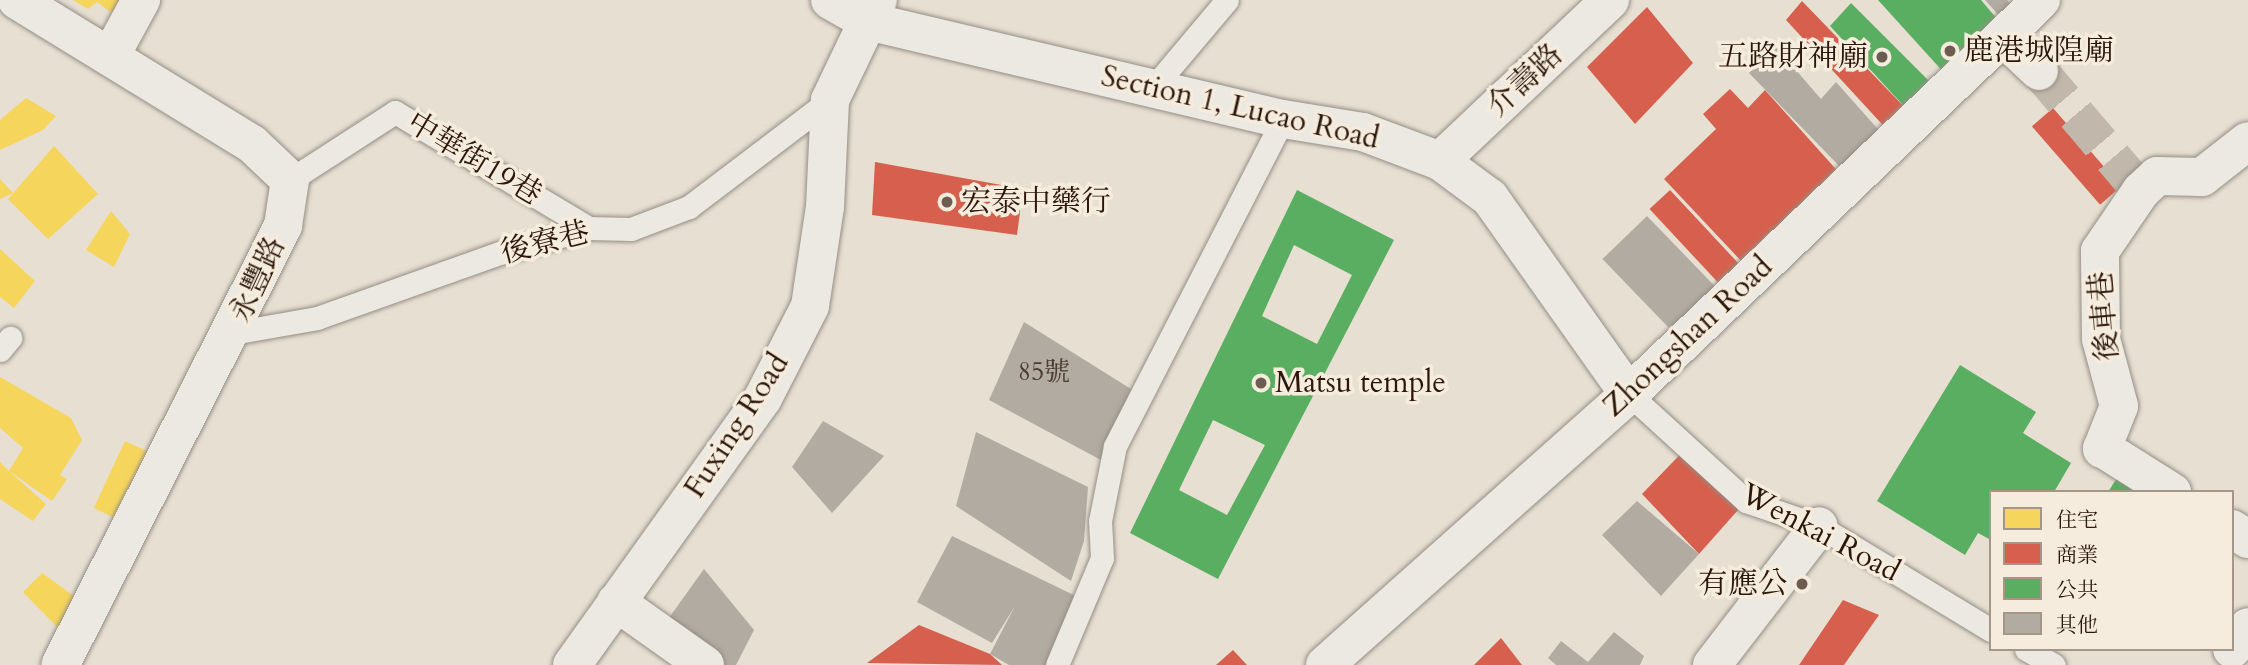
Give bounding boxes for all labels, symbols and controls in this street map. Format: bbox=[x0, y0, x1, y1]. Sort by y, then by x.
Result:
place label: 鹿港城隍廟 bbox=[1964, 33, 2114, 69]
street label: 介壽路 bbox=[1480, 37, 1570, 125]
place label: 五路財神廟 bbox=[1718, 39, 1868, 75]
marker: 鹿港城隍廟 bbox=[1942, 43, 1958, 59]
marker: 五路財神廟 bbox=[1874, 49, 1890, 65]
street label: Section 1, Lucao Road bbox=[1098, 59, 1382, 157]
street label: 中華街19巷 bbox=[400, 105, 548, 213]
place label: 宏泰中藥行 bbox=[961, 184, 1111, 220]
marker: 宏泰中藥行 bbox=[939, 194, 955, 210]
street label: 後寮巷 bbox=[497, 215, 593, 271]
street label: 永豐路 bbox=[223, 232, 293, 328]
street label: Zhongshan Road bbox=[1596, 249, 1780, 425]
street label: 後車巷 bbox=[2083, 270, 2127, 362]
street label: Fuxing Road bbox=[677, 347, 797, 505]
house number: 85號 bbox=[1018, 356, 1070, 388]
place label: Matsu temple bbox=[1275, 365, 1446, 401]
marker: Matsu temple bbox=[1253, 375, 1269, 391]
street label: Wenkai Road bbox=[1734, 476, 1906, 590]
legend bbox=[1989, 490, 2234, 651]
text: 住宅 bbox=[2056, 506, 2098, 535]
text: 商業 bbox=[2056, 541, 2098, 570]
place label: 有應公 bbox=[1698, 566, 1788, 602]
marker: 有應公 bbox=[1794, 576, 1810, 592]
text: 公共 bbox=[2056, 576, 2098, 605]
text: 其他 bbox=[2056, 611, 2098, 640]

